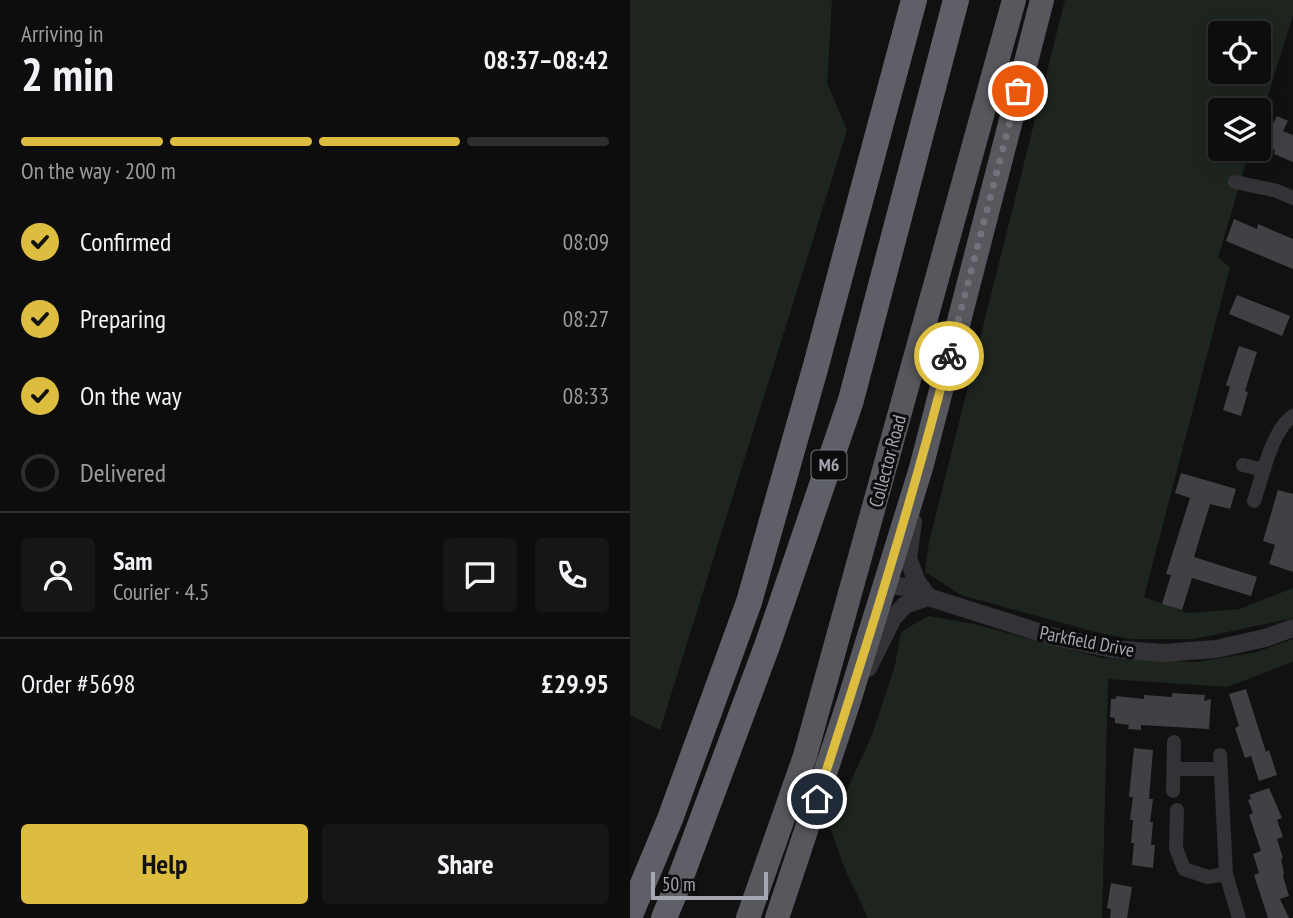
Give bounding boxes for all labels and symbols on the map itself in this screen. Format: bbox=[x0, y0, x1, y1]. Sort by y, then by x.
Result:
pin bbox=[988, 61, 1048, 121]
courier bbox=[914, 321, 984, 391]
street label: Collector Road bbox=[863, 412, 911, 510]
road number: M6 bbox=[812, 450, 846, 480]
street label: Parkfield Drive bbox=[1038, 620, 1136, 662]
pin bbox=[787, 769, 847, 829]
scale bar bbox=[651, 869, 768, 901]

